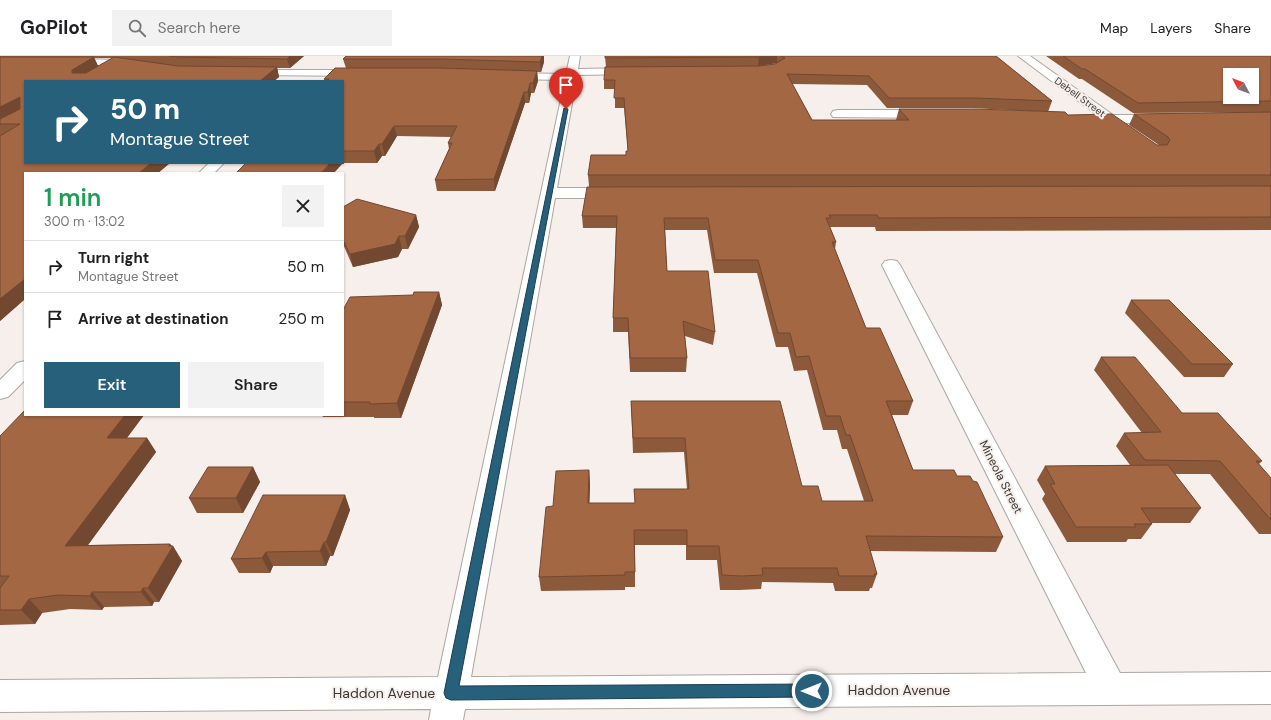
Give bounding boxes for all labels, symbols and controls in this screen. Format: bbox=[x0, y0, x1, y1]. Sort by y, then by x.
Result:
search box bbox=[112, 10, 392, 46]
text: GoPilot bbox=[20, 15, 88, 40]
icon: search bbox=[126, 17, 148, 39]
text: Search here bbox=[158, 18, 241, 38]
text: Map bbox=[1100, 19, 1128, 37]
text: Layers bbox=[1150, 19, 1192, 37]
text: Share bbox=[1214, 19, 1251, 37]
pin bbox=[549, 68, 583, 109]
north arrow bbox=[1223, 68, 1259, 104]
map controls bbox=[1223, 68, 1259, 104]
icon: arrive bbox=[555, 74, 577, 96]
street label: Debell Street bbox=[1052, 74, 1108, 120]
text: 50 m bbox=[110, 91, 180, 128]
icon: right bbox=[44, 96, 96, 148]
text: Montague Street bbox=[110, 127, 249, 151]
text: 1 min bbox=[44, 182, 101, 213]
button: close bbox=[282, 185, 324, 227]
text: 300 m · 13:02 bbox=[44, 213, 125, 230]
text: Turn right bbox=[78, 248, 149, 268]
icon: right bbox=[44, 256, 66, 278]
text: 50 m bbox=[287, 257, 324, 277]
text: Montague Street bbox=[78, 268, 179, 285]
icon: arrive bbox=[44, 308, 66, 330]
text: Arrive at destination bbox=[78, 309, 229, 329]
text: 250 m bbox=[279, 309, 324, 329]
button: Exit bbox=[44, 362, 180, 408]
button: Share bbox=[188, 362, 324, 408]
street label: Mineola Street bbox=[976, 438, 1026, 517]
position arrow bbox=[791, 670, 833, 712]
street label: Haddon Avenue bbox=[848, 681, 950, 699]
street label: Haddon Avenue bbox=[333, 684, 435, 702]

